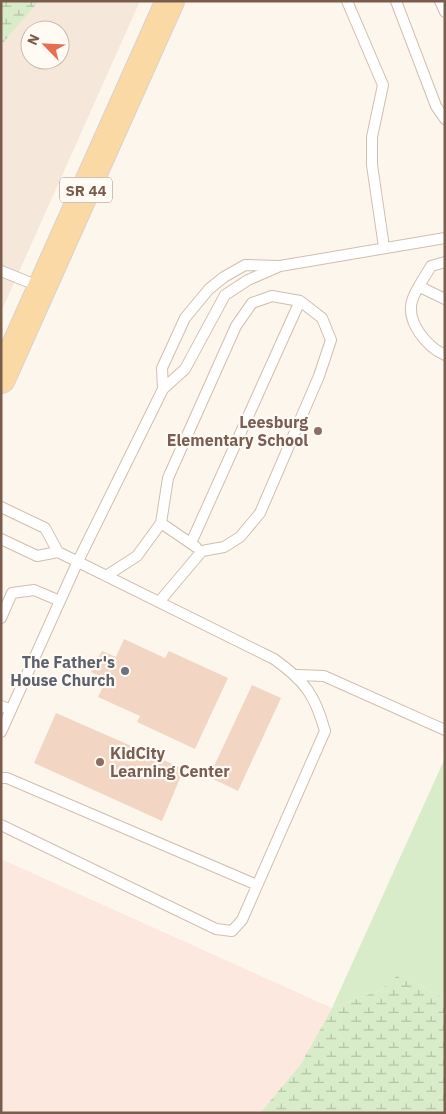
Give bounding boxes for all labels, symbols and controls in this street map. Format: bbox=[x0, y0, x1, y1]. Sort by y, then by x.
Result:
north arrow bbox=[20, 20, 70, 70]
text: N bbox=[23, 31, 43, 48]
road number: SR 44 bbox=[60, 178, 112, 202]
place label: Leesburg Elementary School bbox=[167, 412, 308, 450]
marker: Leesburg Elementary School bbox=[312, 425, 324, 437]
place label: The Father's House Church bbox=[10, 652, 115, 690]
marker: The Father's House Church bbox=[119, 665, 131, 677]
place label: KidCity Learning Center bbox=[110, 743, 230, 781]
marker: KidCity Learning Center bbox=[94, 756, 106, 768]

